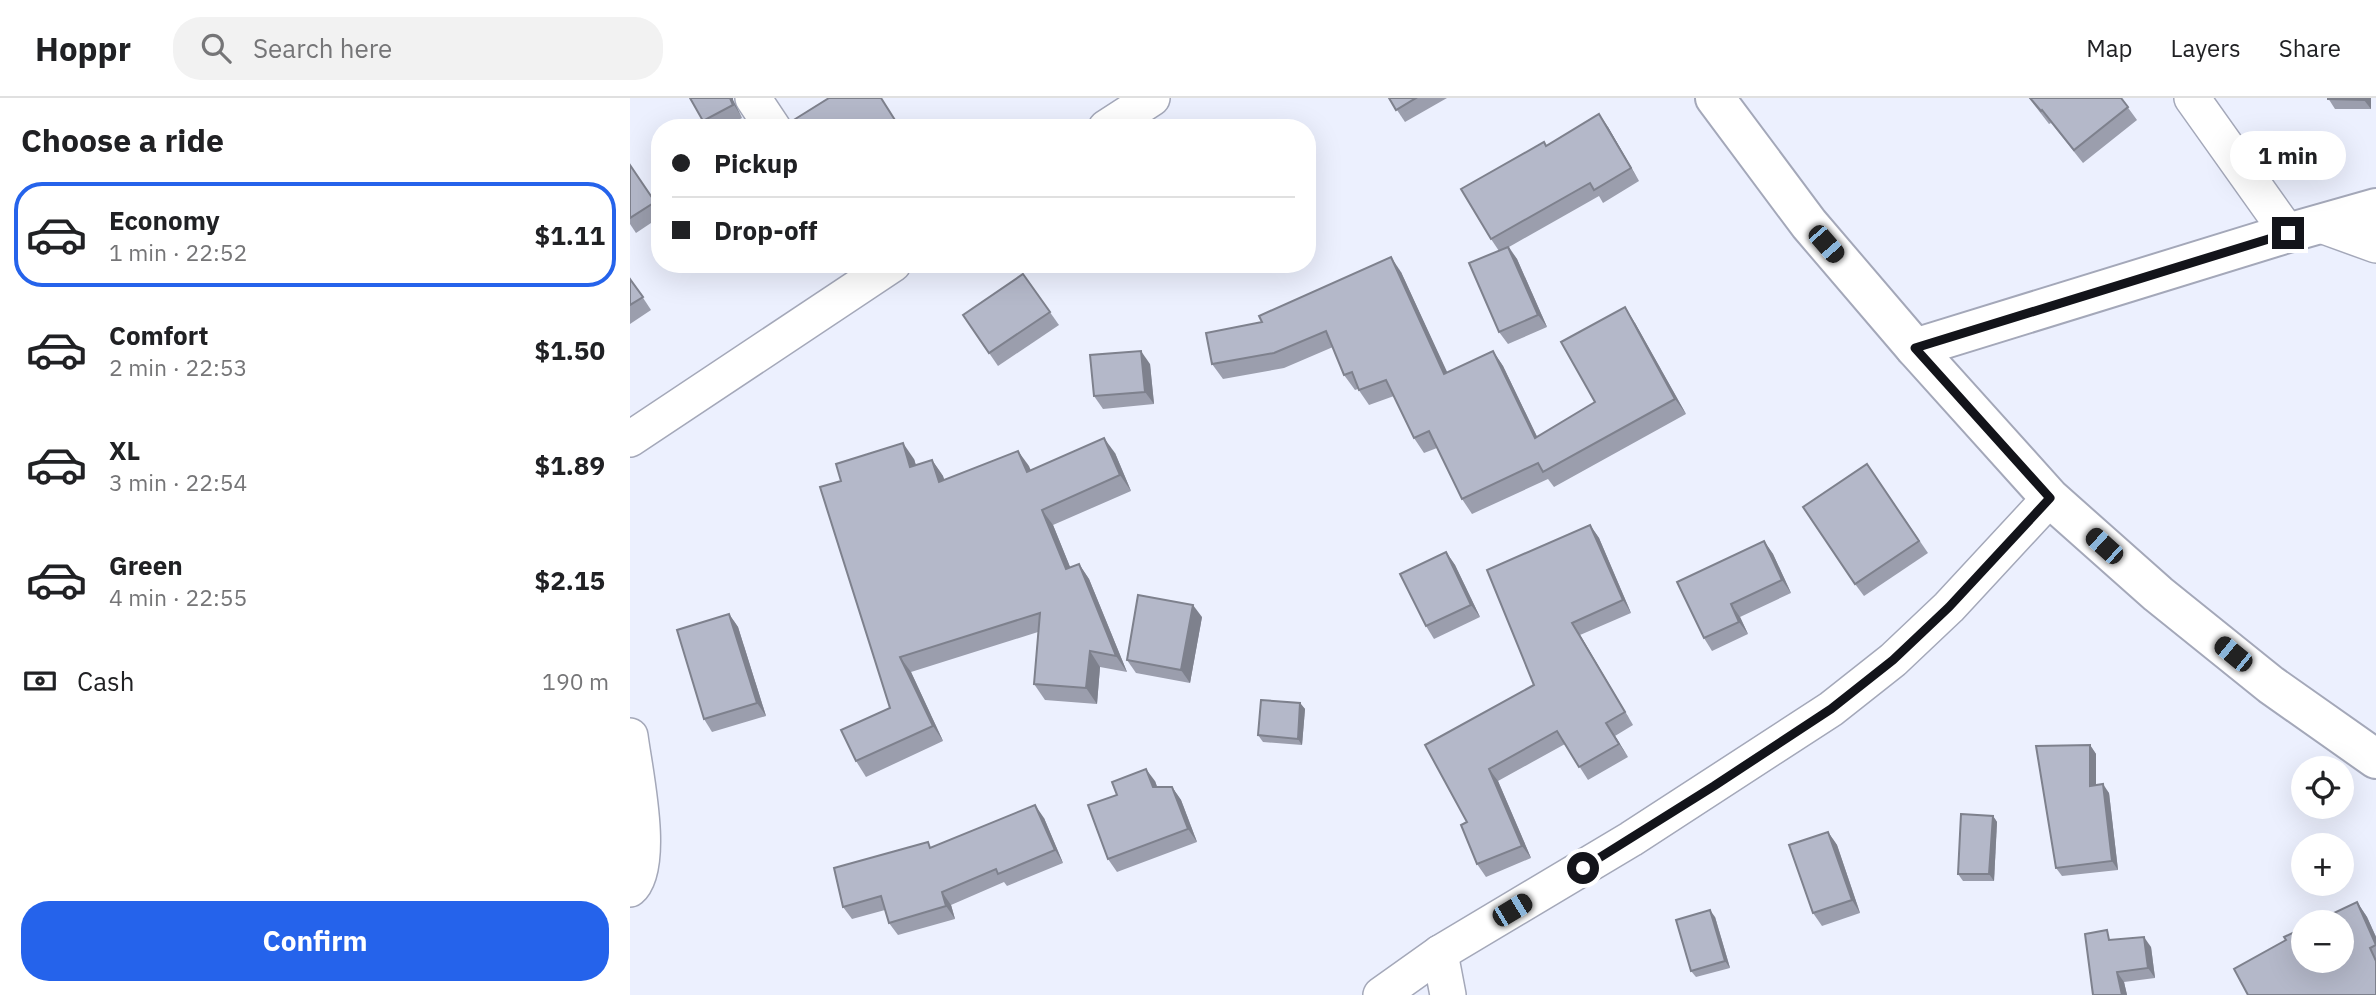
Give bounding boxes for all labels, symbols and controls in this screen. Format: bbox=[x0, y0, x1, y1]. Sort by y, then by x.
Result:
search box bbox=[173, 17, 663, 80]
text: Hoppr bbox=[35, 27, 131, 70]
icon: search bbox=[197, 29, 235, 67]
text: Search here bbox=[253, 31, 392, 65]
text: Map bbox=[2086, 32, 2133, 64]
text: Layers bbox=[2171, 32, 2241, 64]
text: Share bbox=[2279, 32, 2341, 64]
text: Choose a ride bbox=[21, 119, 224, 161]
callout: 1 min bbox=[2230, 131, 2346, 180]
text: 1 min bbox=[2258, 140, 2318, 170]
text: Pickup bbox=[714, 146, 798, 180]
icon: car bbox=[25, 203, 88, 266]
text: Economy bbox=[109, 203, 220, 237]
text: Drop-off bbox=[714, 213, 817, 247]
route end bbox=[2272, 217, 2304, 249]
text: $1.11 bbox=[535, 218, 605, 252]
car bbox=[1805, 221, 1848, 267]
text: 1 min · 22:52 bbox=[109, 237, 247, 267]
icon: car bbox=[25, 318, 88, 381]
text: Comfort bbox=[109, 318, 208, 352]
text: $1.50 bbox=[535, 333, 605, 367]
text: 2 min · 22:53 bbox=[109, 352, 247, 382]
icon: car bbox=[25, 433, 88, 496]
text: XL bbox=[109, 433, 140, 467]
text: $1.89 bbox=[535, 448, 605, 482]
text: 3 min · 22:54 bbox=[109, 467, 247, 497]
car bbox=[2082, 524, 2127, 568]
icon: car bbox=[25, 548, 88, 611]
text: Green bbox=[109, 548, 183, 582]
text: $2.15 bbox=[535, 563, 605, 597]
text: 4 min · 22:55 bbox=[109, 582, 247, 612]
car bbox=[2211, 633, 2256, 675]
icon: cash bbox=[21, 662, 59, 700]
text: Cash bbox=[77, 664, 134, 698]
text: 190 m bbox=[542, 666, 609, 696]
map controls bbox=[2291, 756, 2354, 973]
button: locate bbox=[2291, 756, 2354, 819]
button: + bbox=[2291, 833, 2354, 896]
route start bbox=[1567, 852, 1599, 884]
car bbox=[1489, 890, 1536, 930]
button: Confirm bbox=[21, 901, 609, 981]
button: − bbox=[2291, 910, 2354, 973]

